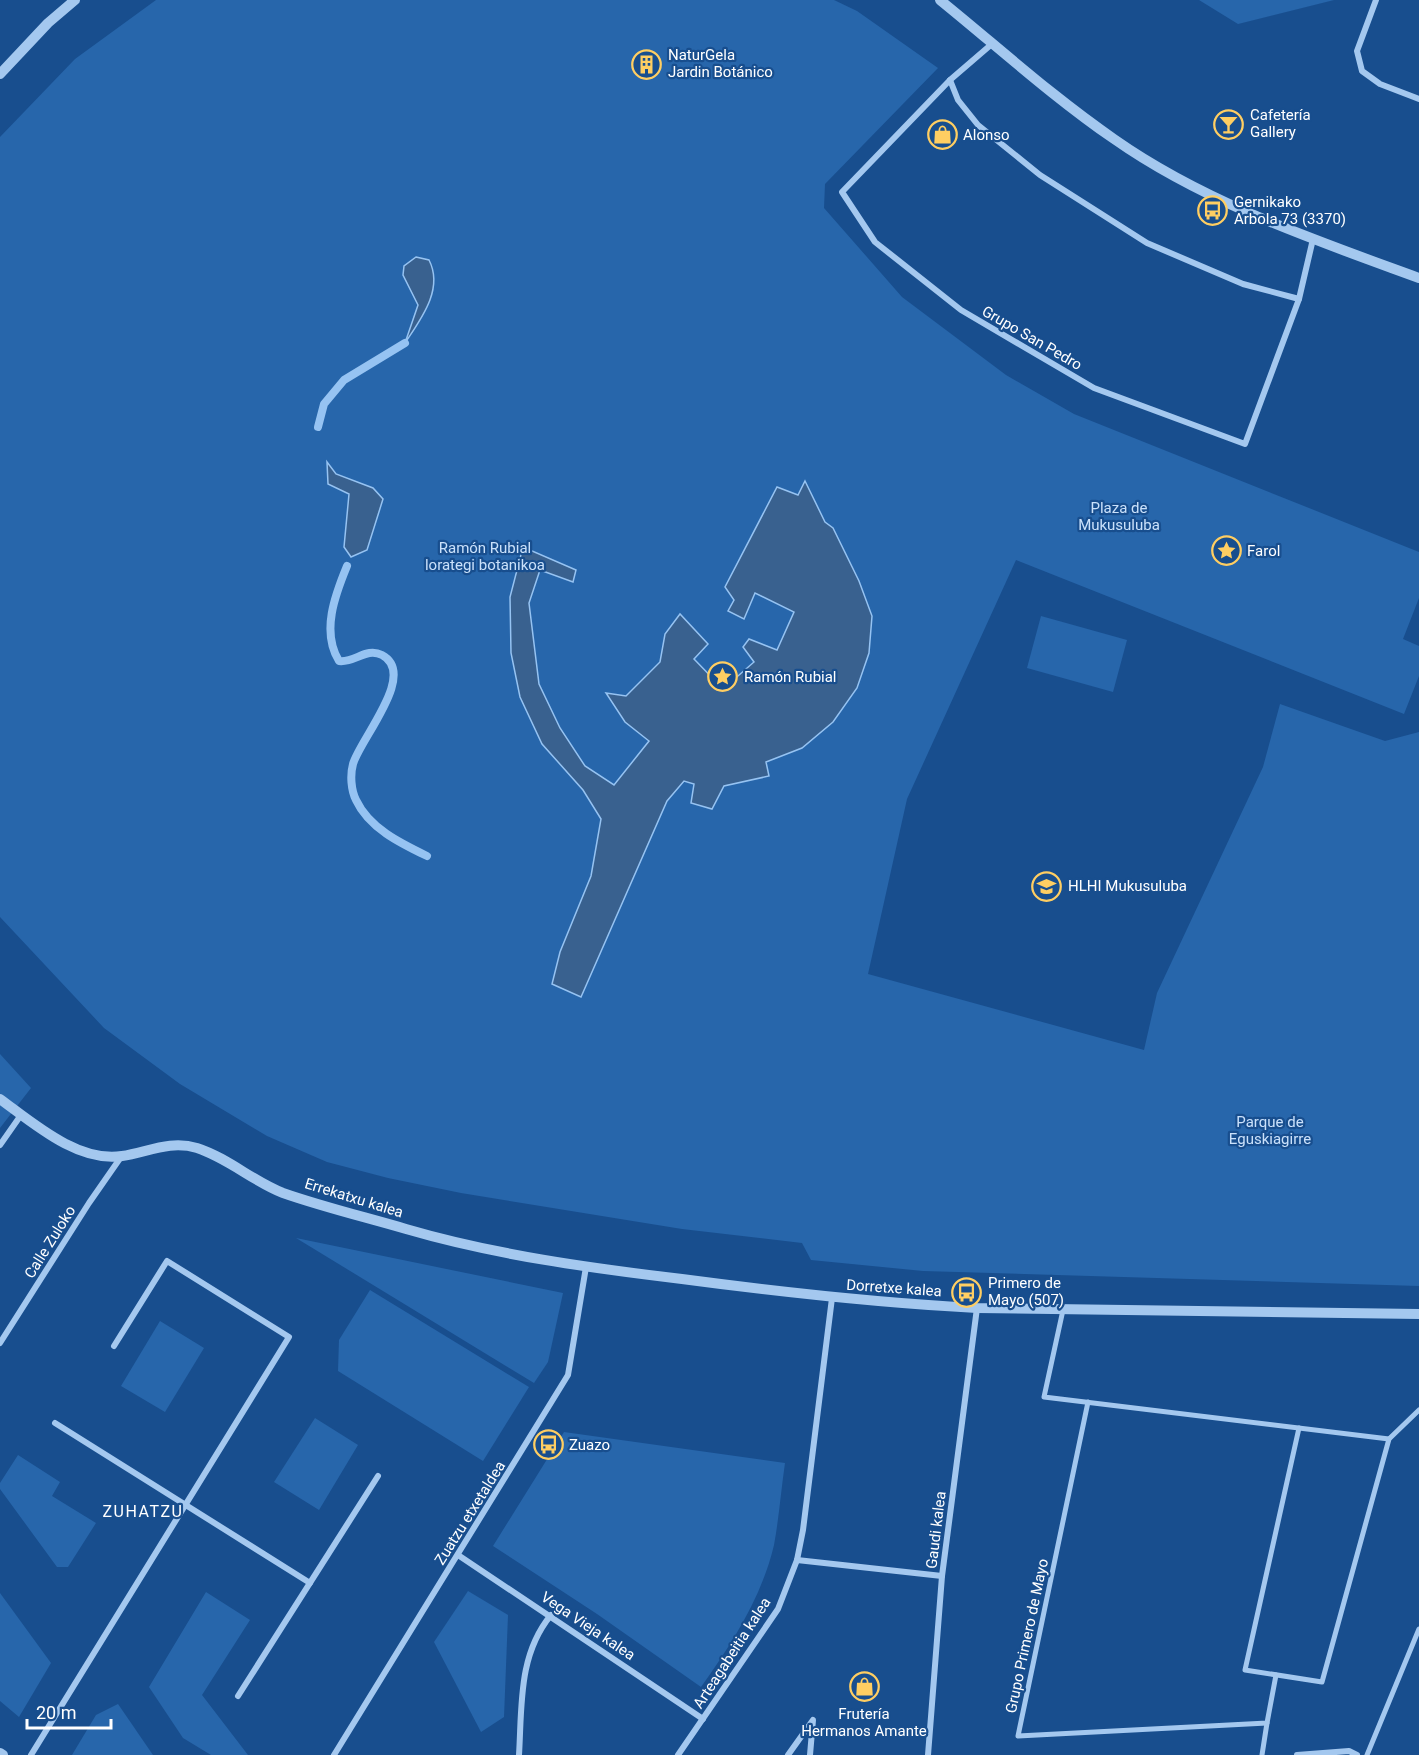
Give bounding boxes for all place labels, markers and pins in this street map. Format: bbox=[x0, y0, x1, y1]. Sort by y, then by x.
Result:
place label: NaturGela Jardin Botánico bbox=[668, 46, 773, 81]
building icon: NaturGela Jardin Botánico bbox=[631, 48, 663, 80]
place label: Cafetería Gallery bbox=[1250, 106, 1311, 141]
bar icon: Cafetería Gallery bbox=[1213, 108, 1245, 140]
shop icon: Alonso bbox=[926, 119, 958, 151]
place label: Alonso bbox=[963, 126, 1010, 144]
place label: Gernikako Arbola 73 (3370) bbox=[1234, 193, 1346, 228]
bus stop icon: Gernikako Arbola 73 (3370) bbox=[1197, 195, 1229, 227]
place icon: Farol bbox=[1210, 535, 1242, 567]
place label: Farol bbox=[1247, 542, 1280, 560]
place icon: Ramón Rubial bbox=[707, 661, 739, 693]
place label: Ramón Rubial bbox=[744, 668, 837, 686]
school or university icon: HLHI Mukusuluba bbox=[1031, 870, 1063, 902]
place label: HLHI Mukusuluba bbox=[1068, 877, 1187, 895]
place label: Primero de Mayo (507) bbox=[988, 1274, 1064, 1309]
bus stop icon: Primero de Mayo (507) bbox=[951, 1276, 983, 1308]
bus stop icon: Zuazo bbox=[532, 1429, 564, 1461]
place label: Zuazo bbox=[569, 1436, 610, 1454]
shop icon: Frutería Hermanos Amante bbox=[848, 1671, 880, 1703]
place label: Frutería Hermanos Amante bbox=[801, 1705, 927, 1740]

